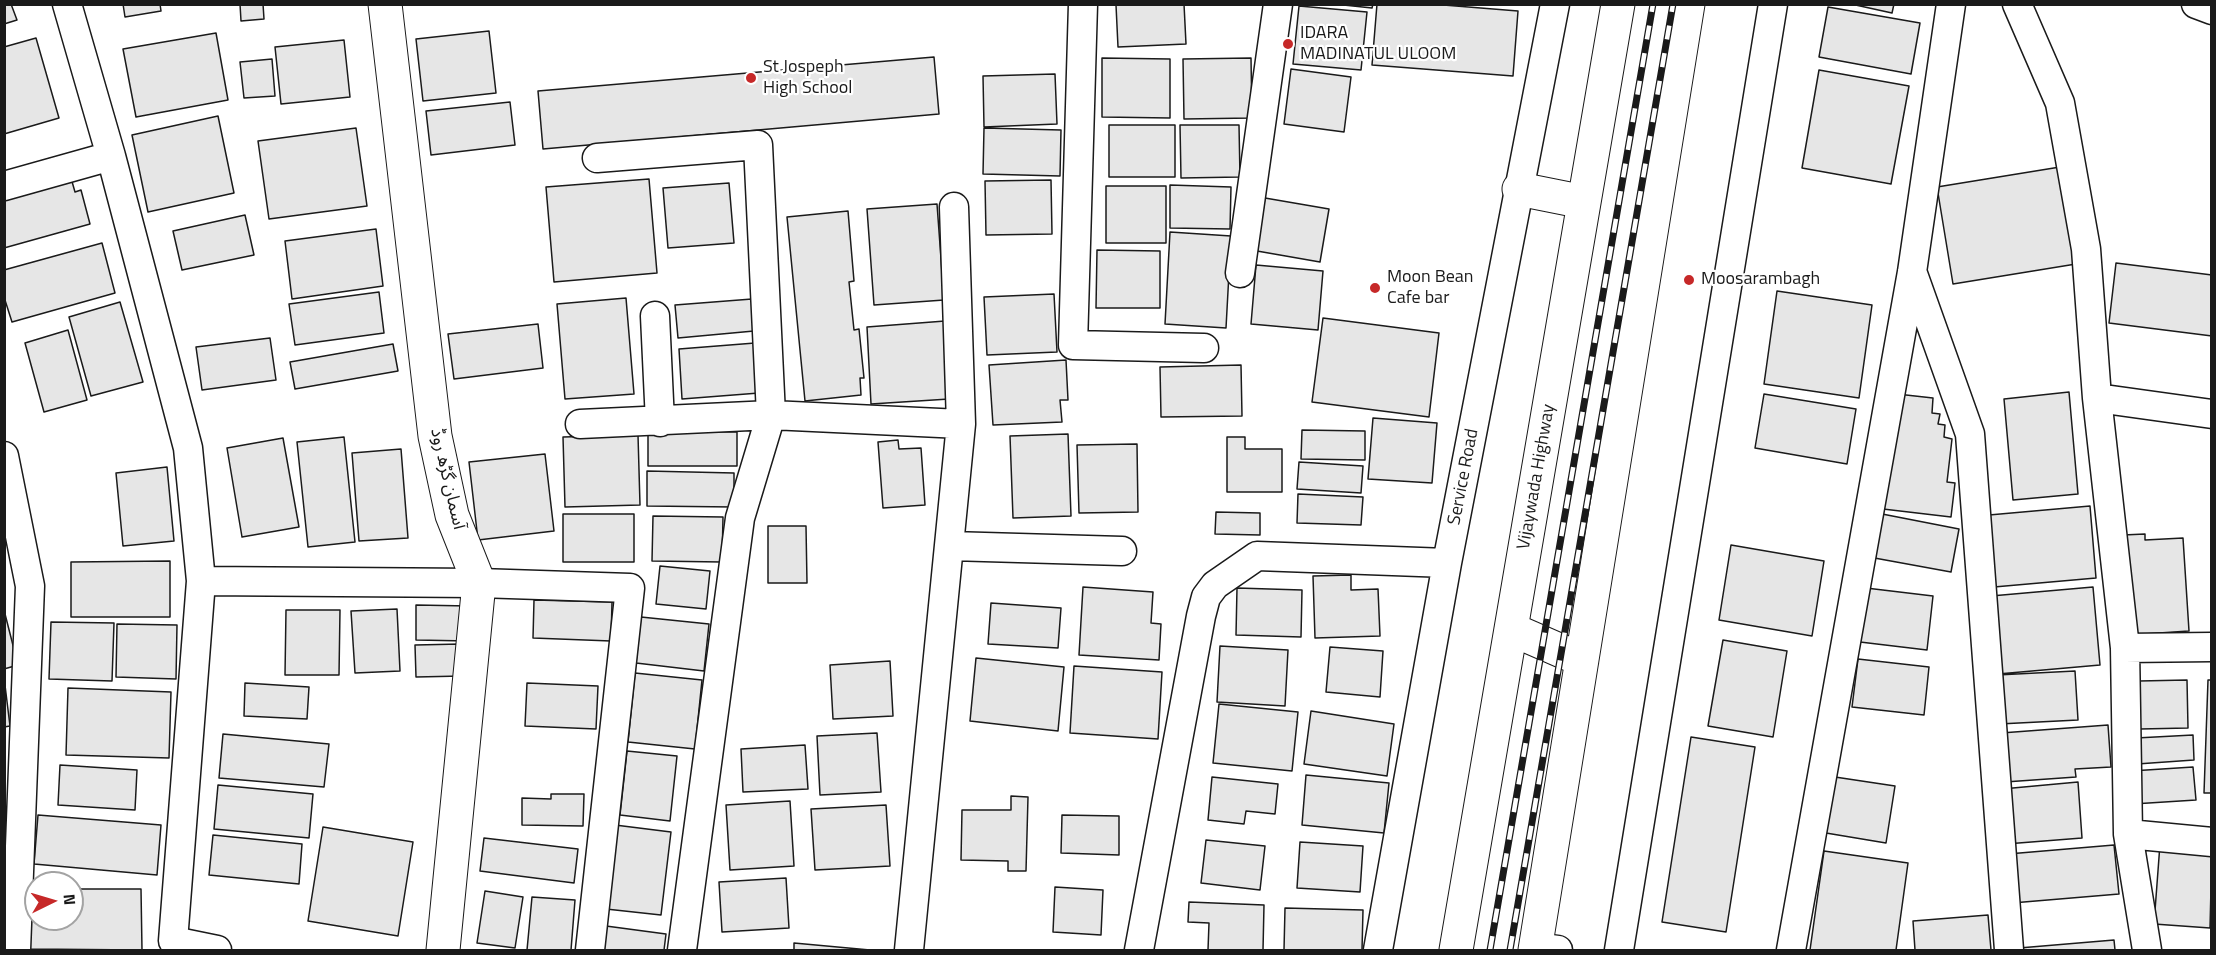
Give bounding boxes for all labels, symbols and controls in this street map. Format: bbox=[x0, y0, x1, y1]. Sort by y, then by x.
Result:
place label: IDARA MADINATUL ULOOM bbox=[1300, 23, 1456, 66]
marker: IDARA MADINATUL ULOOM bbox=[1281, 37, 1295, 51]
place label: St Jospeph High School bbox=[763, 57, 852, 100]
marker: St Jospeph High School bbox=[744, 71, 758, 85]
place label: Moon Bean Cafe bar bbox=[1387, 267, 1474, 310]
place label: Moosarambagh bbox=[1701, 269, 1820, 291]
marker: Moosarambagh bbox=[1682, 273, 1696, 287]
marker: Moon Bean Cafe bar bbox=[1368, 281, 1382, 295]
street label: Vijaywada Highway bbox=[1514, 403, 1560, 551]
street label: آسمان گڑھ روڈ bbox=[425, 426, 469, 532]
street label: Service Road bbox=[1444, 427, 1484, 527]
north arrow bbox=[24, 871, 84, 931]
text: N bbox=[58, 893, 82, 906]

